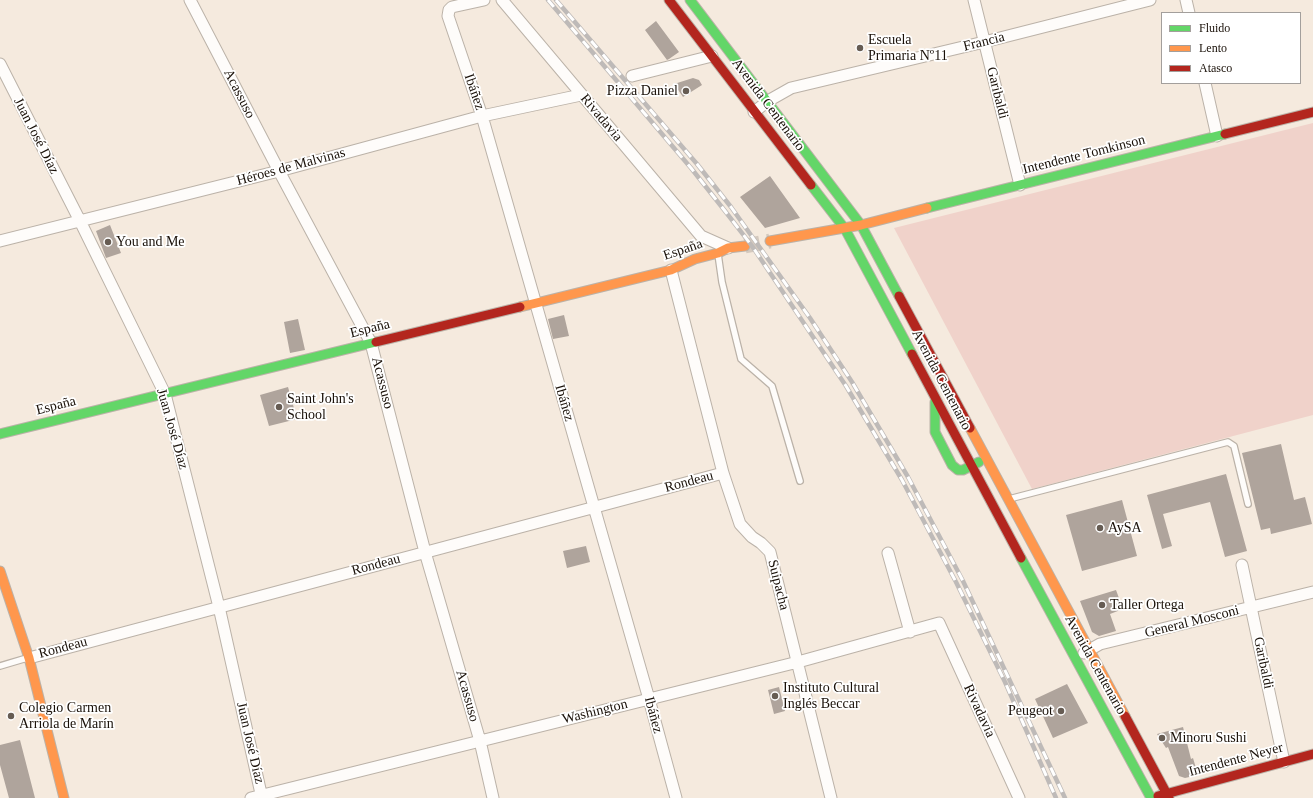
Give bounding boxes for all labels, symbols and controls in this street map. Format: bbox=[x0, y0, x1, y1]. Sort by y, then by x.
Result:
legend bbox=[1161, 12, 1301, 84]
text: Fluido bbox=[1199, 21, 1230, 35]
street label: Francia bbox=[962, 29, 1006, 55]
place label: Escuela Primaria Nº11 bbox=[868, 32, 948, 64]
text: Lento bbox=[1199, 41, 1227, 55]
marker: Escuela Primaria Nº11 bbox=[855, 43, 865, 53]
street label: Avenida Centenario bbox=[728, 55, 808, 155]
text: Atasco bbox=[1199, 61, 1232, 75]
street label: Garibaldi bbox=[982, 65, 1012, 121]
street label: Acassuso bbox=[220, 67, 258, 121]
street label: Ibáñez bbox=[460, 72, 488, 112]
place label: Pizza Daniel bbox=[607, 83, 678, 99]
marker: Pizza Daniel bbox=[681, 86, 691, 96]
street label: Rivadavia bbox=[576, 91, 626, 145]
street label: Juan José Díaz bbox=[10, 95, 62, 177]
street label: Intendente Tomkinson bbox=[1021, 132, 1147, 178]
street label: Héroes de Malvinas bbox=[235, 144, 347, 190]
place label: You and Me bbox=[116, 234, 185, 250]
street label: España bbox=[661, 235, 705, 265]
marker: You and Me bbox=[103, 237, 113, 247]
street label: España bbox=[348, 316, 392, 342]
street label: Avenida Centenario bbox=[907, 327, 975, 433]
street label: Acassuso bbox=[367, 355, 397, 411]
street label: Ibáñez bbox=[551, 383, 577, 423]
street label: Juan José Díaz bbox=[152, 387, 192, 471]
place label: Saint John's School bbox=[287, 391, 354, 424]
street label: España bbox=[34, 393, 78, 419]
marker: Saint John's School bbox=[274, 402, 284, 412]
street label: Rondeau bbox=[663, 467, 715, 497]
place label: AySA bbox=[1108, 520, 1142, 536]
marker: AySA bbox=[1095, 523, 1105, 533]
street label: Rondeau bbox=[350, 550, 402, 580]
street label: Suipacha bbox=[764, 558, 792, 612]
place label: Taller Ortega bbox=[1110, 597, 1184, 613]
marker: Taller Ortega bbox=[1097, 600, 1107, 610]
street label: General Mosconi bbox=[1143, 602, 1241, 642]
street label: Avenida Centenario bbox=[1061, 612, 1129, 718]
street label: Rondeau bbox=[37, 633, 89, 663]
street label: Garibaldi bbox=[1249, 635, 1277, 691]
street label: Acassuso bbox=[452, 668, 482, 724]
place label: Instituto Cultural Inglés Beccar bbox=[783, 680, 879, 712]
street label: Rivadavia bbox=[959, 682, 999, 740]
marker: Instituto Cultural Inglés Beccar bbox=[770, 691, 780, 701]
street label: Ibáñez bbox=[640, 695, 666, 735]
street label: Washington bbox=[561, 696, 629, 728]
place label: Colegio Carmen Arriola de Marín bbox=[19, 700, 114, 732]
street label: Juan José Díaz bbox=[232, 701, 268, 785]
place label: Peugeot bbox=[1008, 703, 1053, 719]
marker: Peugeot bbox=[1056, 706, 1066, 716]
marker: Colegio Carmen Arriola de Marín bbox=[6, 711, 16, 721]
place label: Minoru Sushi bbox=[1170, 730, 1247, 746]
marker: Minoru Sushi bbox=[1157, 733, 1167, 743]
street label: Intendente Neyer bbox=[1187, 739, 1285, 781]

